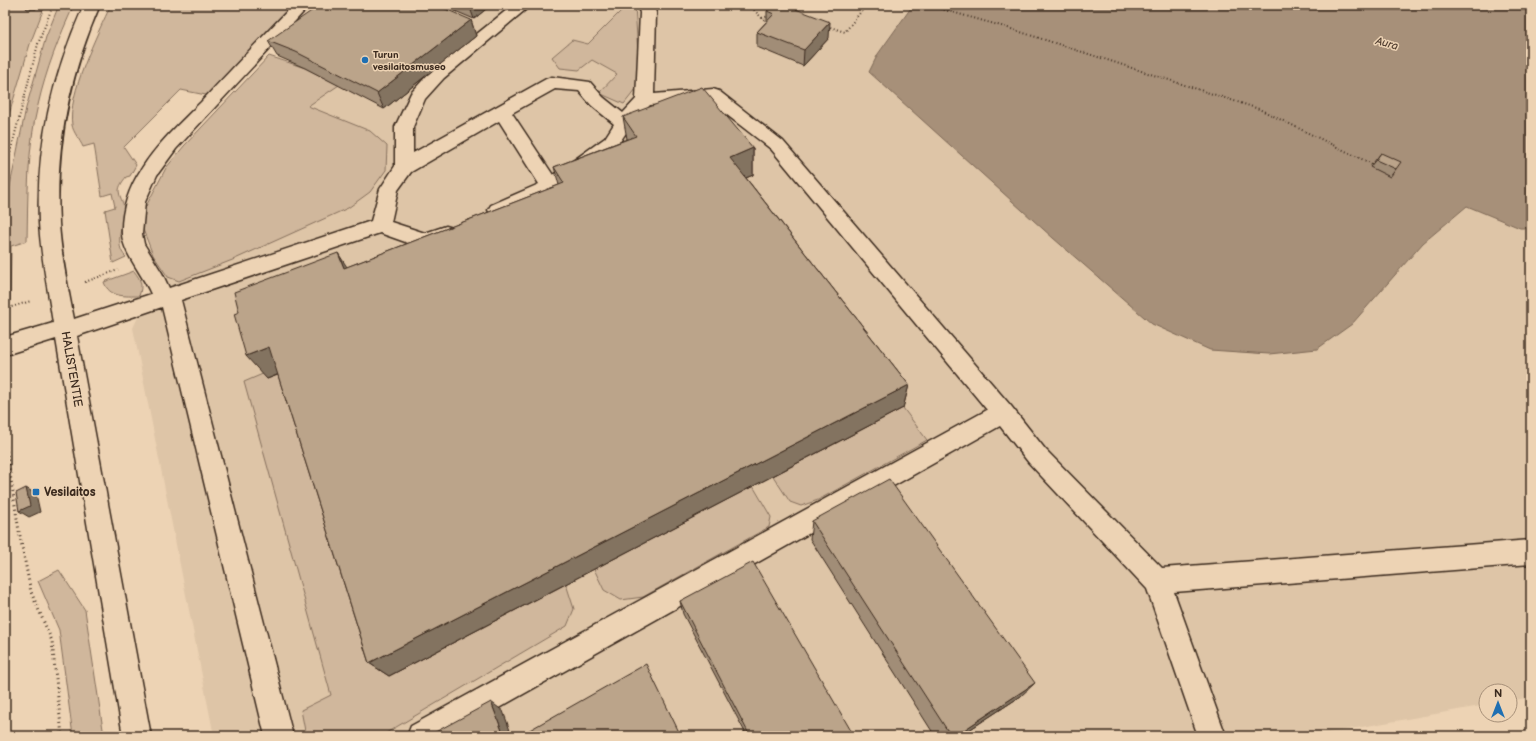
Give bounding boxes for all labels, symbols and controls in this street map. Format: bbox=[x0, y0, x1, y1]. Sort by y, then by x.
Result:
water label: Aura bbox=[1373, 34, 1400, 53]
place label: Turun vesilaitosmuseo bbox=[372, 49, 446, 73]
marker: Turun vesilaitosmuseo bbox=[360, 55, 370, 65]
street label: HALISTENTIE bbox=[57, 330, 86, 408]
place label: Vesilaitos bbox=[44, 485, 96, 500]
marker: Vesilaitos bbox=[31, 487, 41, 497]
north arrow bbox=[1478, 683, 1518, 723]
text: N bbox=[1494, 687, 1502, 700]

